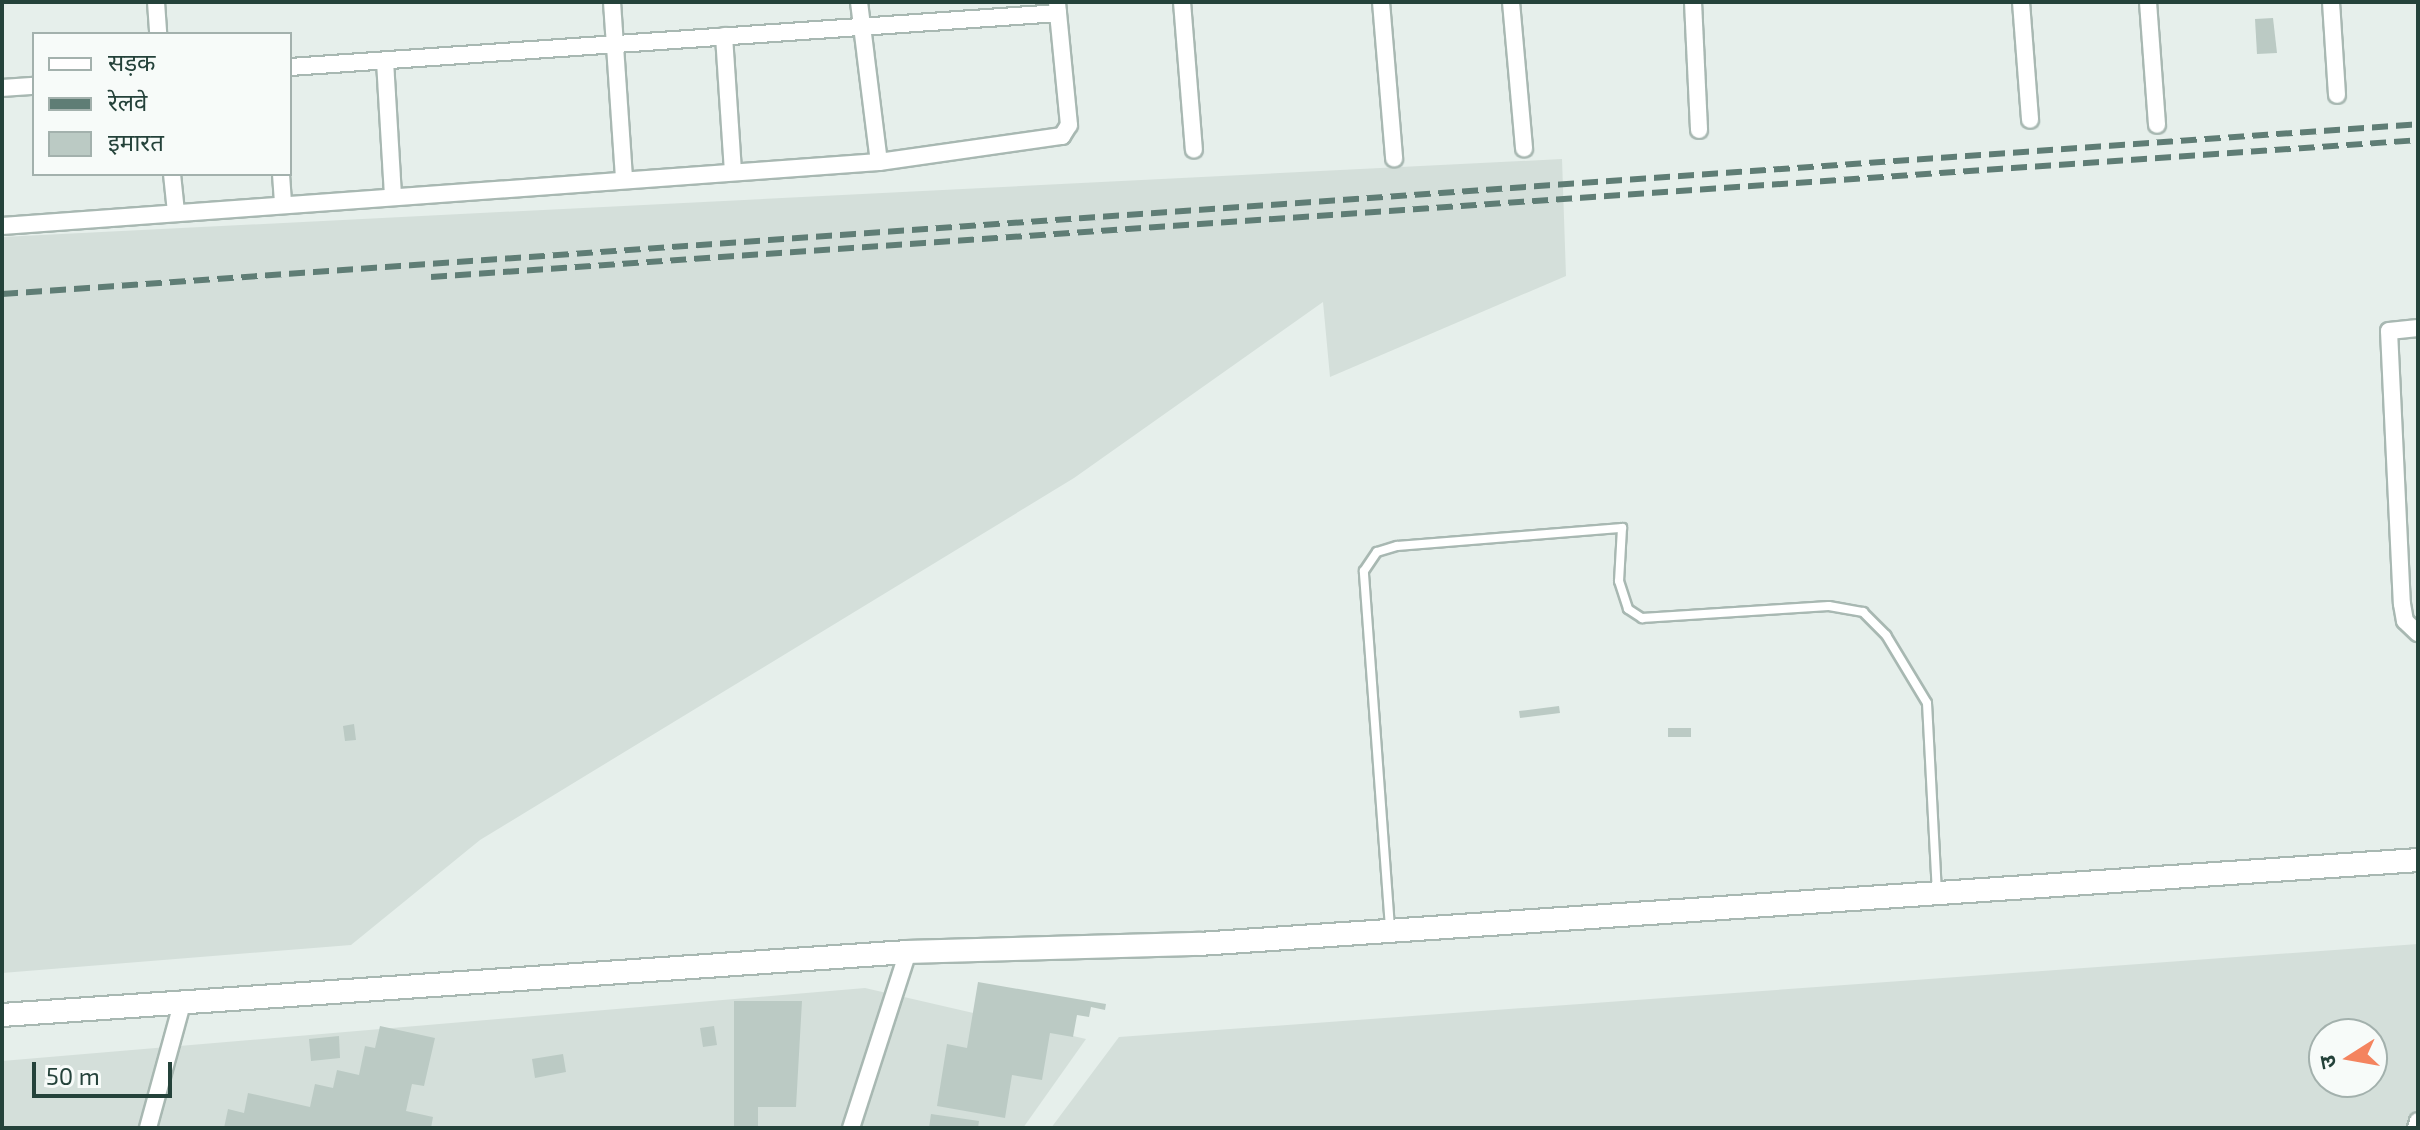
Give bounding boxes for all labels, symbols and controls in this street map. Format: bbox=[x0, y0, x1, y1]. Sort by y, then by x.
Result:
legend bbox=[32, 32, 292, 176]
text: सड़क bbox=[108, 47, 156, 76]
text: रेलवे bbox=[108, 87, 147, 116]
text: इमारत bbox=[108, 127, 164, 156]
north arrow bbox=[2308, 1018, 2388, 1098]
scale bar bbox=[36, 1046, 176, 1096]
text: उ bbox=[2312, 1053, 2340, 1071]
text: 50 m bbox=[46, 1061, 100, 1090]

